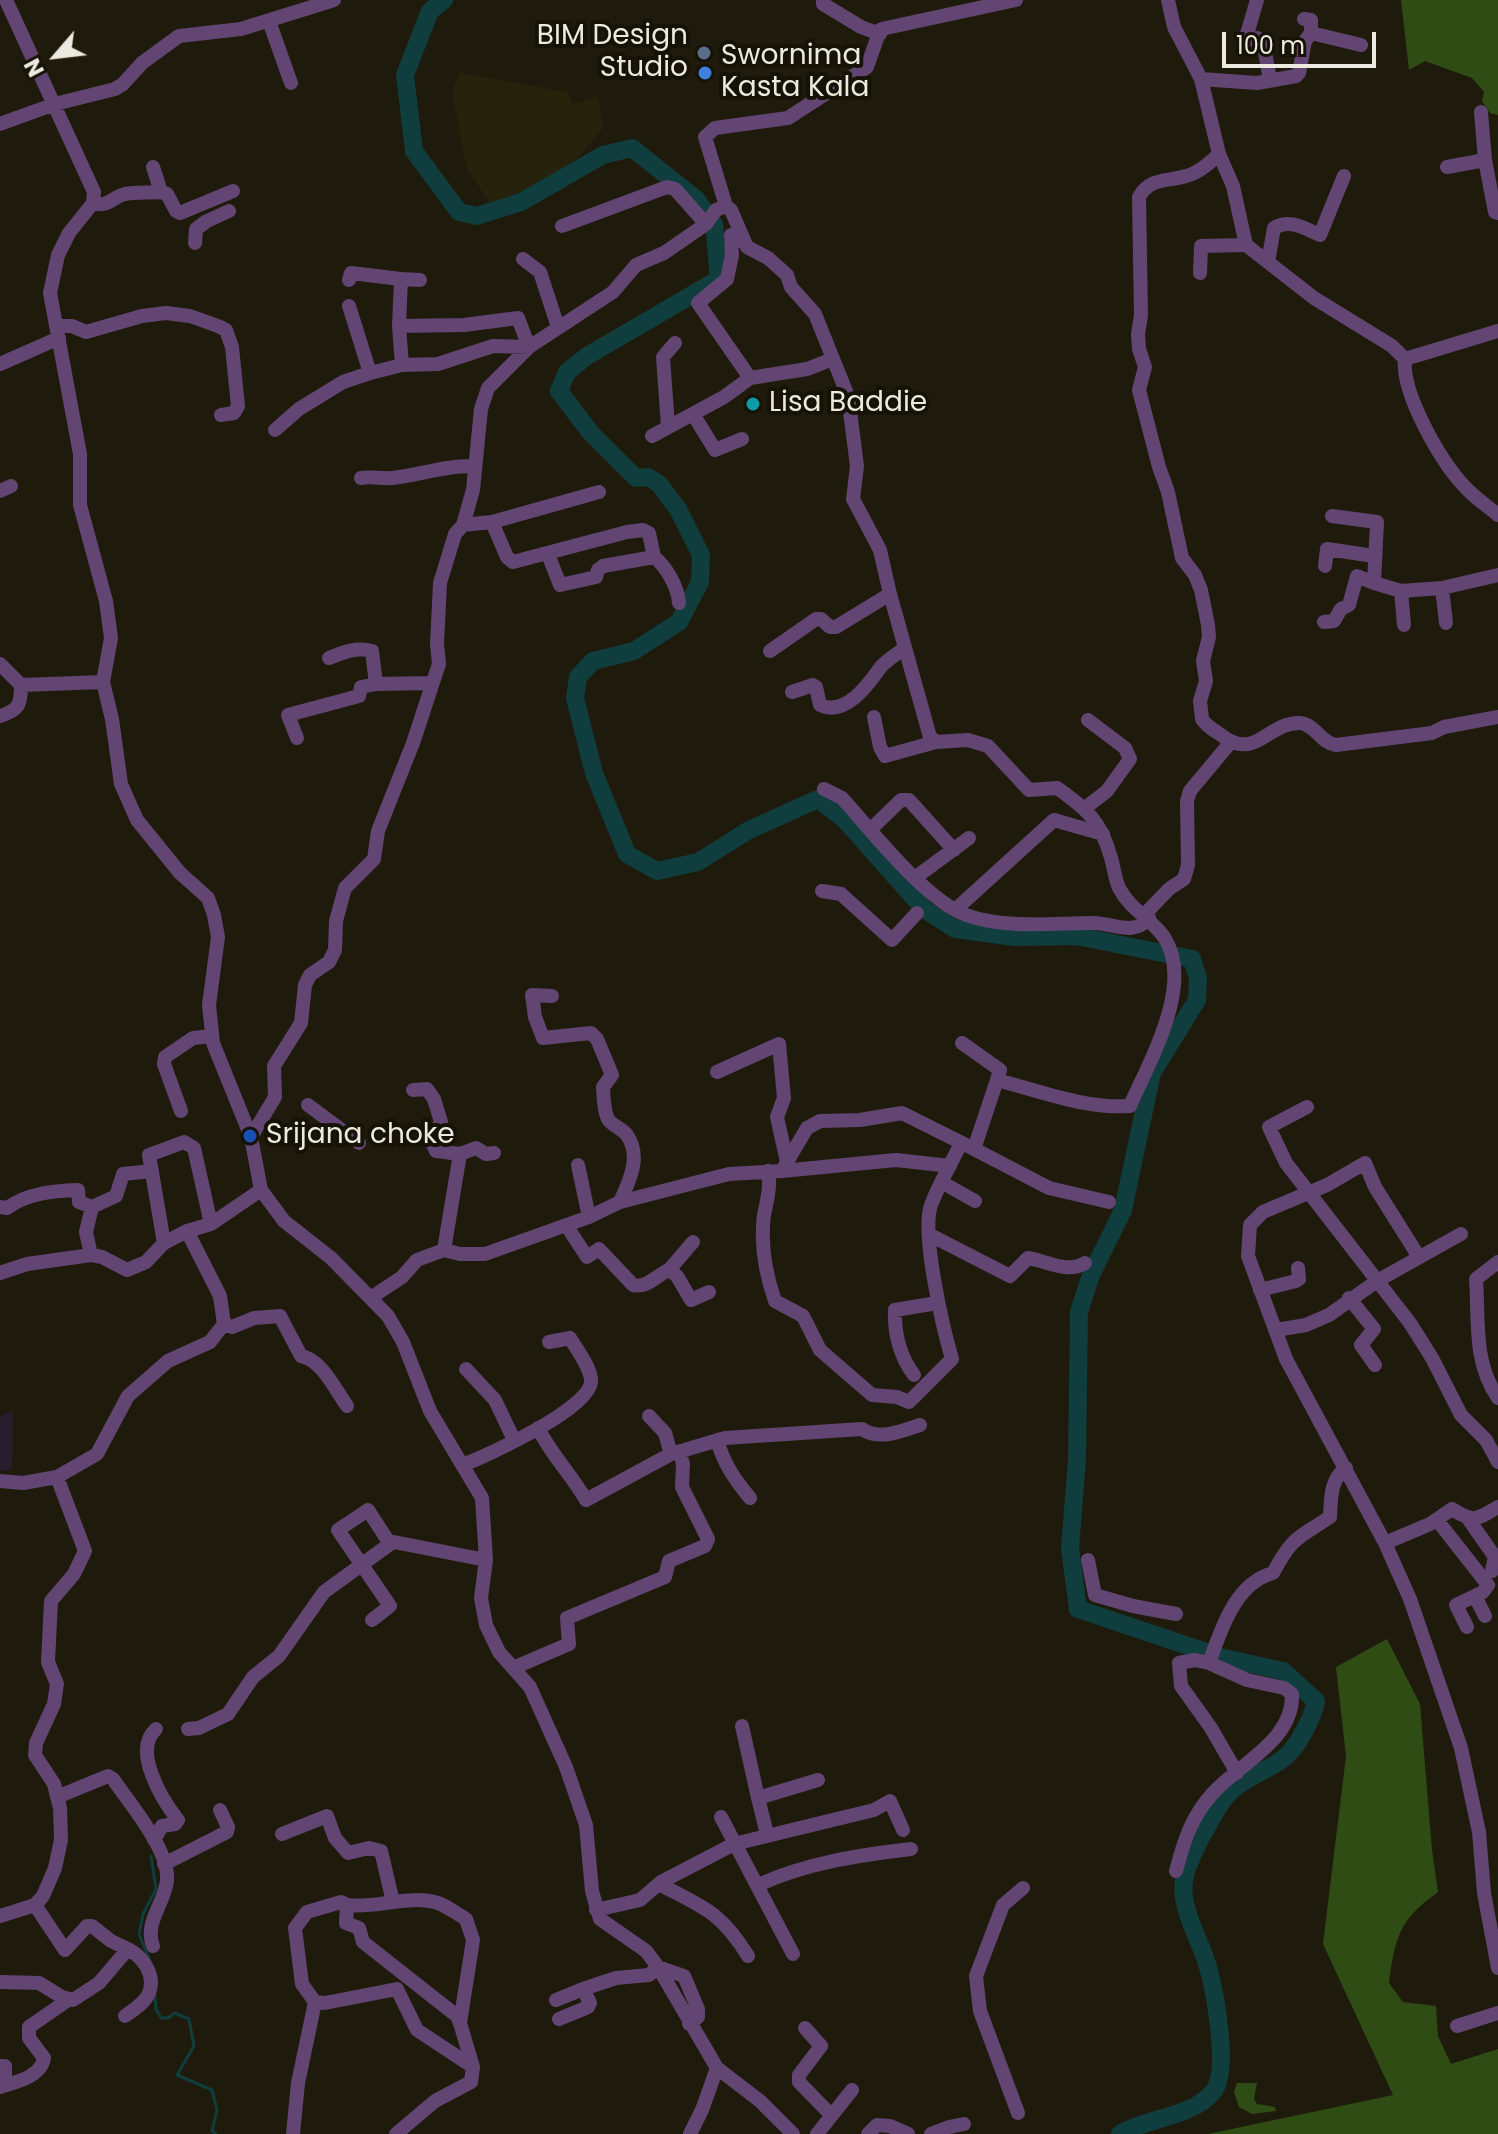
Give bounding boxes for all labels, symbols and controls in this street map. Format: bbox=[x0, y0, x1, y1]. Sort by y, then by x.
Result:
north arrow bbox=[16, 16, 96, 96]
scale bar bbox=[1226, 16, 1380, 66]
place label: BIM Design Studio bbox=[537, 20, 688, 86]
text: 100 m bbox=[1236, 29, 1305, 62]
place label: Swornima Kasta Kala bbox=[721, 40, 869, 106]
marker: BIM Design Studio bbox=[695, 44, 713, 62]
text: N bbox=[17, 53, 52, 82]
marker: Swornima Kasta Kala bbox=[696, 64, 714, 82]
place label: Lisa Baddie bbox=[769, 387, 927, 421]
marker: Lisa Baddie bbox=[744, 395, 762, 413]
place label: Srijana choke bbox=[266, 1119, 455, 1153]
marker: Srijana choke bbox=[241, 1127, 259, 1145]

